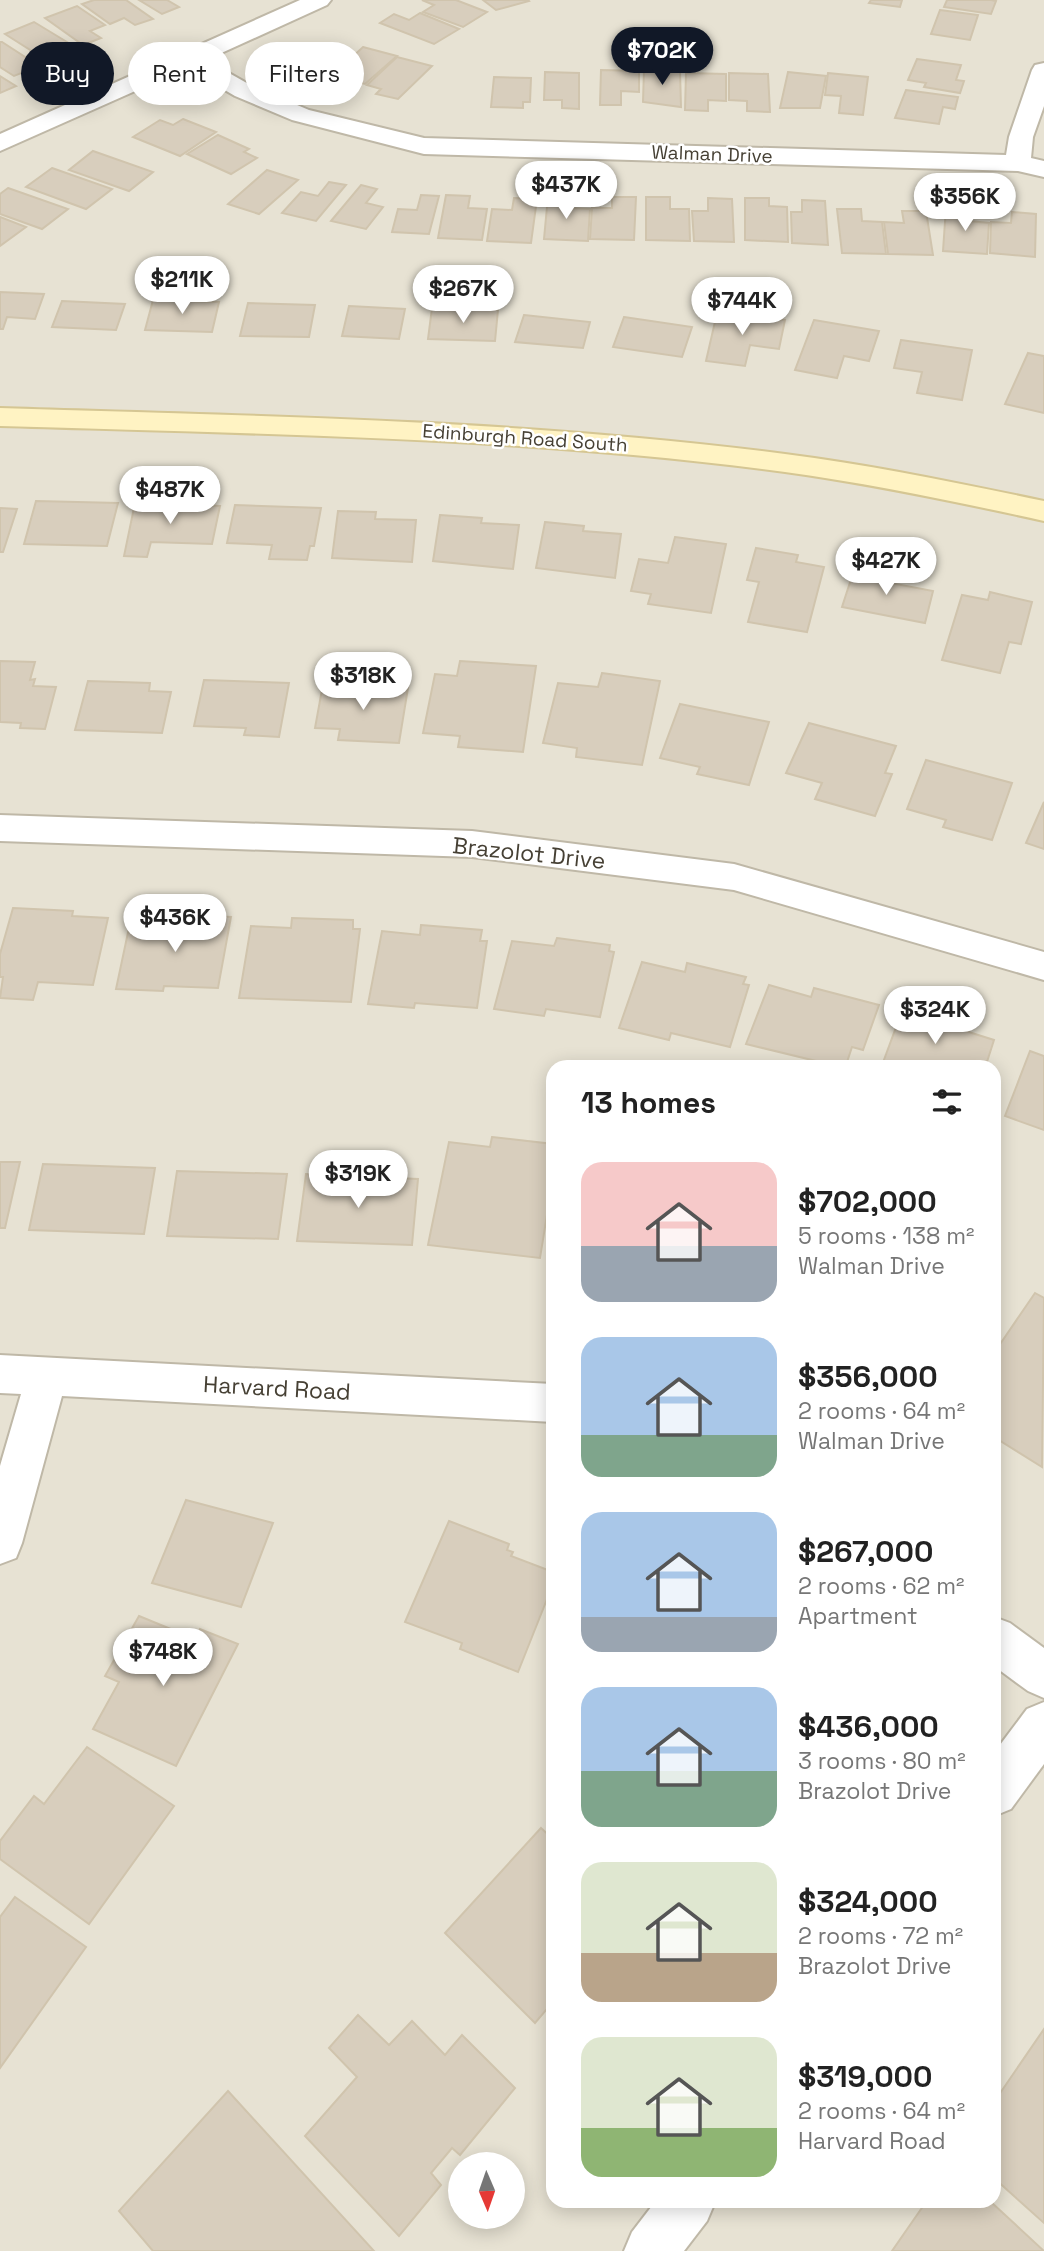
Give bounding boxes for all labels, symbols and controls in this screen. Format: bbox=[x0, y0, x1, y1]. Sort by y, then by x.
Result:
pin: $702K bbox=[613, 28, 711, 87]
text: $702K bbox=[627, 35, 697, 65]
chip: Buy bbox=[21, 42, 114, 105]
chip: Rent bbox=[128, 42, 231, 105]
chip: Filters bbox=[245, 42, 364, 105]
street label: Walman Drive bbox=[651, 139, 773, 169]
pin: $437K bbox=[517, 162, 615, 221]
text: $437K bbox=[531, 169, 601, 199]
pin: $356K bbox=[916, 174, 1014, 233]
text: $356K bbox=[930, 181, 1000, 211]
pin: $211K bbox=[133, 256, 231, 316]
text: $211K bbox=[151, 264, 213, 294]
pin: $267K bbox=[414, 266, 512, 325]
text: $267K bbox=[429, 273, 497, 303]
pin: $744K bbox=[693, 278, 791, 337]
text: $744K bbox=[707, 285, 777, 315]
street label: Edinburgh Road South bbox=[422, 418, 628, 458]
pin: $487K bbox=[121, 466, 219, 526]
text: $487K bbox=[135, 474, 205, 504]
pin: $427K bbox=[837, 538, 935, 597]
text: $427K bbox=[851, 545, 921, 575]
pin: $318K bbox=[314, 652, 412, 712]
text: $318K bbox=[330, 660, 396, 690]
street label: Brazolot Drive bbox=[451, 830, 607, 876]
pin: $436K bbox=[126, 894, 224, 954]
text: $436K bbox=[139, 902, 211, 932]
pin: $324K bbox=[886, 986, 984, 1046]
text: $324K bbox=[900, 994, 970, 1024]
text: 13 homes bbox=[581, 1083, 716, 1122]
icon: filters bbox=[928, 1083, 966, 1121]
pin: $319K bbox=[309, 1150, 407, 1210]
text: $319K bbox=[325, 1158, 391, 1188]
text: $702,000 bbox=[798, 1182, 937, 1221]
icon: home bbox=[637, 1190, 721, 1274]
text: 5 rooms · 138 m² bbox=[798, 1221, 974, 1251]
text: Walman Drive bbox=[798, 1251, 945, 1281]
text: $356,000 bbox=[798, 1357, 938, 1396]
icon: home bbox=[637, 1365, 721, 1449]
street label: Harvard Road bbox=[202, 1369, 352, 1407]
text: 2 rooms · 64 m² bbox=[798, 1396, 965, 1426]
text: Walman Drive bbox=[798, 1426, 945, 1456]
text: $267,000 bbox=[798, 1532, 933, 1571]
icon: home bbox=[637, 1540, 721, 1624]
text: 2 rooms · 62 m² bbox=[798, 1571, 964, 1601]
text: Apartment bbox=[798, 1601, 918, 1631]
pin: $748K bbox=[114, 1628, 212, 1688]
text: $748K bbox=[129, 1636, 197, 1666]
text: $436,000 bbox=[798, 1707, 939, 1746]
icon: home bbox=[637, 1715, 721, 1799]
text: 3 rooms · 80 m² bbox=[798, 1746, 966, 1776]
text: Brazolot Drive bbox=[798, 1776, 951, 1806]
text: $324,000 bbox=[798, 1882, 938, 1921]
icon: home bbox=[637, 1890, 721, 1974]
text: 2 rooms · 72 m² bbox=[798, 1921, 963, 1951]
text: Brazolot Drive bbox=[798, 1951, 951, 1981]
text: $319,000 bbox=[798, 2057, 932, 2096]
icon: home bbox=[637, 2065, 721, 2149]
text: 2 rooms · 64 m² bbox=[798, 2096, 965, 2126]
text: Harvard Road bbox=[798, 2126, 946, 2156]
north arrow bbox=[448, 2152, 525, 2230]
map controls bbox=[448, 2152, 525, 2229]

